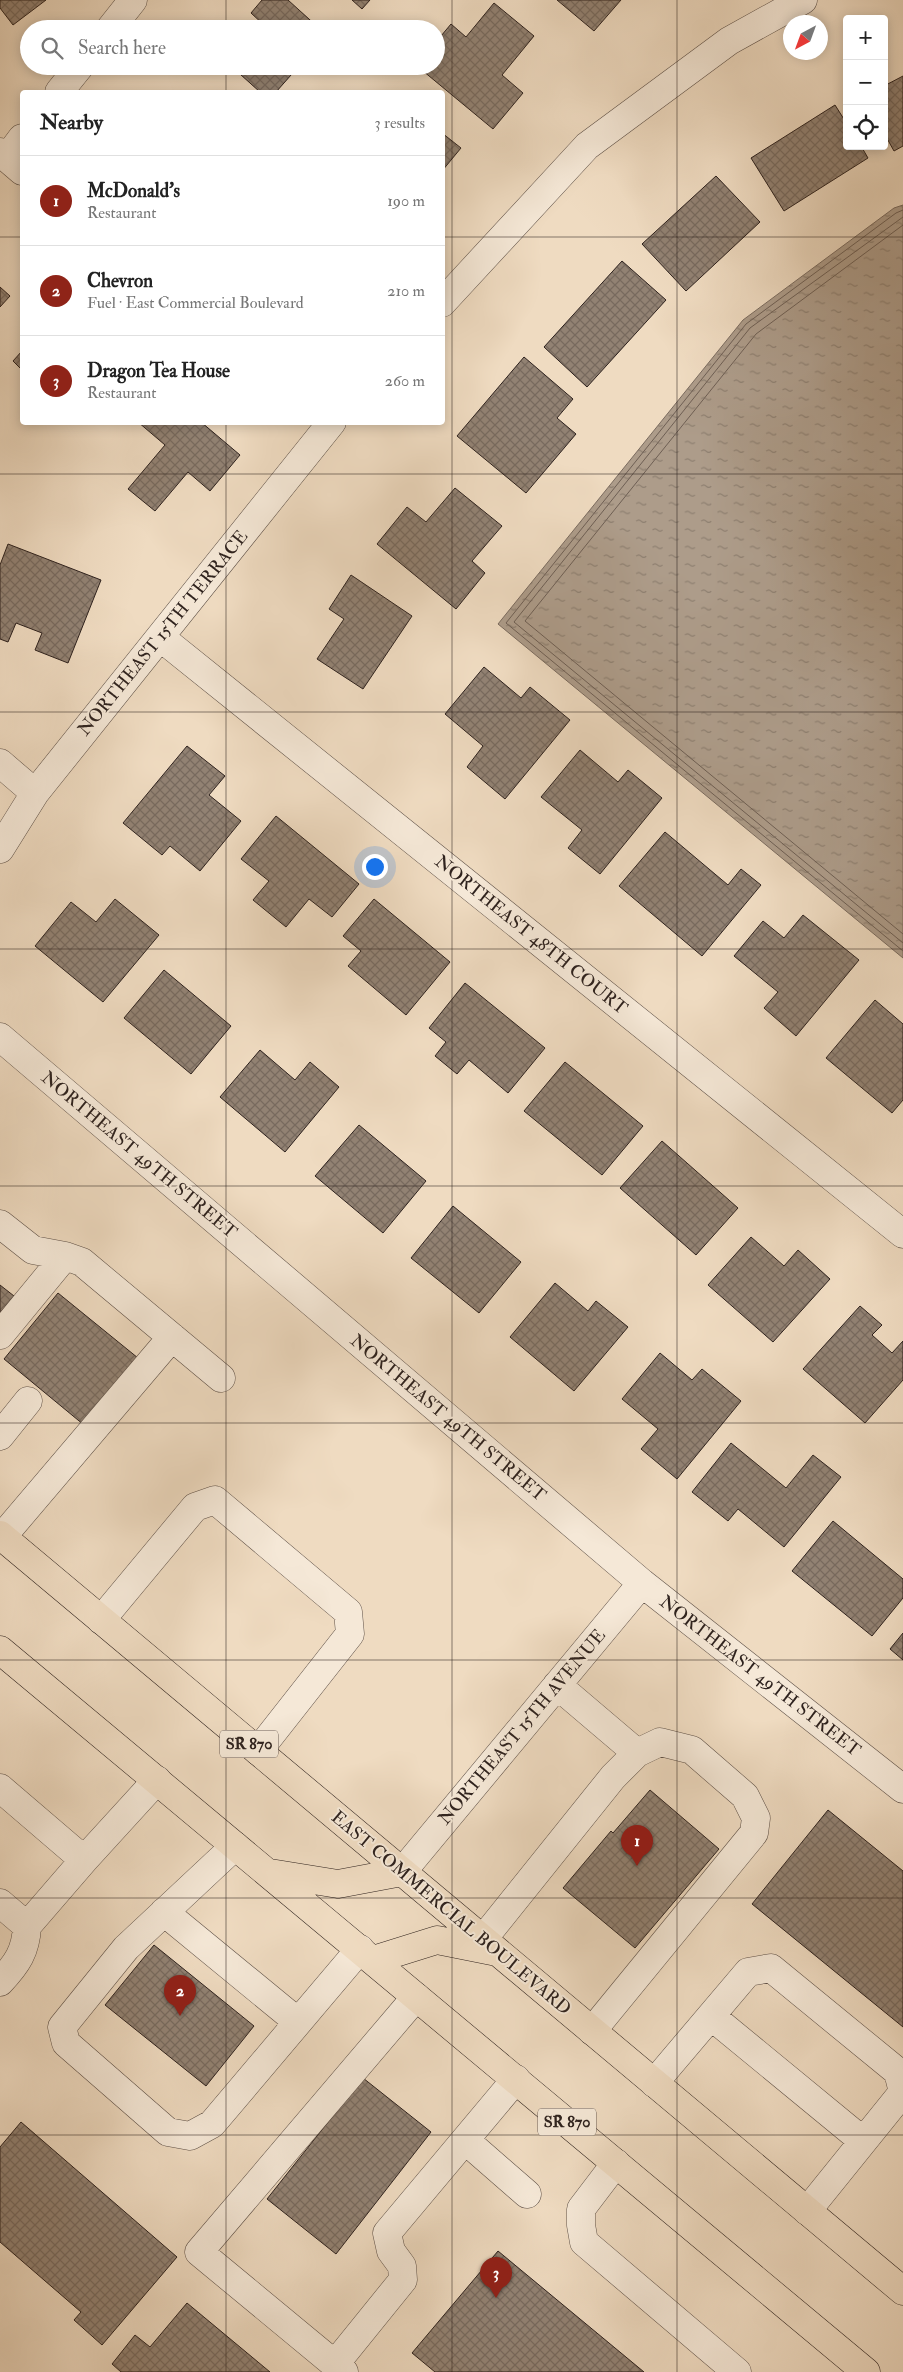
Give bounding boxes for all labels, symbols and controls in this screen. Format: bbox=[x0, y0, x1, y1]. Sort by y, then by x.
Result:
north arrow bbox=[783, 15, 828, 60]
map controls bbox=[843, 15, 888, 150]
button: + bbox=[843, 15, 888, 60]
search box bbox=[20, 20, 445, 75]
icon: search bbox=[38, 34, 66, 62]
text: Search here bbox=[78, 36, 166, 60]
button: − bbox=[843, 60, 888, 105]
button: locate bbox=[843, 105, 888, 150]
text: Nearby bbox=[40, 109, 103, 136]
text: 3 results bbox=[374, 113, 425, 133]
text: McDonald's bbox=[87, 179, 180, 203]
text: 1 bbox=[53, 191, 59, 211]
text: 190 m bbox=[387, 191, 425, 211]
text: Restaurant bbox=[87, 203, 156, 223]
text: Chevron bbox=[87, 269, 153, 293]
text: 2 bbox=[52, 281, 60, 301]
text: 210 m bbox=[387, 281, 425, 301]
text: Fuel · East Commercial Boulevard bbox=[87, 293, 304, 313]
text: Dragon Tea House bbox=[87, 359, 230, 383]
text: 3 bbox=[53, 371, 59, 391]
text: 260 m bbox=[385, 371, 425, 391]
text: Restaurant bbox=[87, 383, 156, 403]
street label: NORTHEAST 15TH TERRACE bbox=[73, 525, 253, 741]
street label: NORTHEAST 48TH COURT bbox=[430, 850, 632, 1020]
your location bbox=[362, 854, 388, 880]
street label: NORTHEAST 49TH STREET bbox=[36, 1066, 242, 1244]
street label: NORTHEAST 49TH STREET bbox=[345, 1329, 551, 1507]
street label: NORTHEAST 49TH STREET bbox=[655, 1590, 866, 1762]
street label: NORTHEAST 15TH AVENUE bbox=[433, 1624, 611, 1830]
road number: SR 870 bbox=[220, 1730, 278, 1758]
street label: EAST COMMERCIAL BOULEVARD bbox=[326, 1806, 576, 2020]
pin: 1 bbox=[621, 1825, 653, 1866]
pin: 2 bbox=[164, 1975, 196, 2016]
road number: SR 870 bbox=[538, 2108, 596, 2136]
pin: 3 bbox=[480, 2257, 512, 2298]

